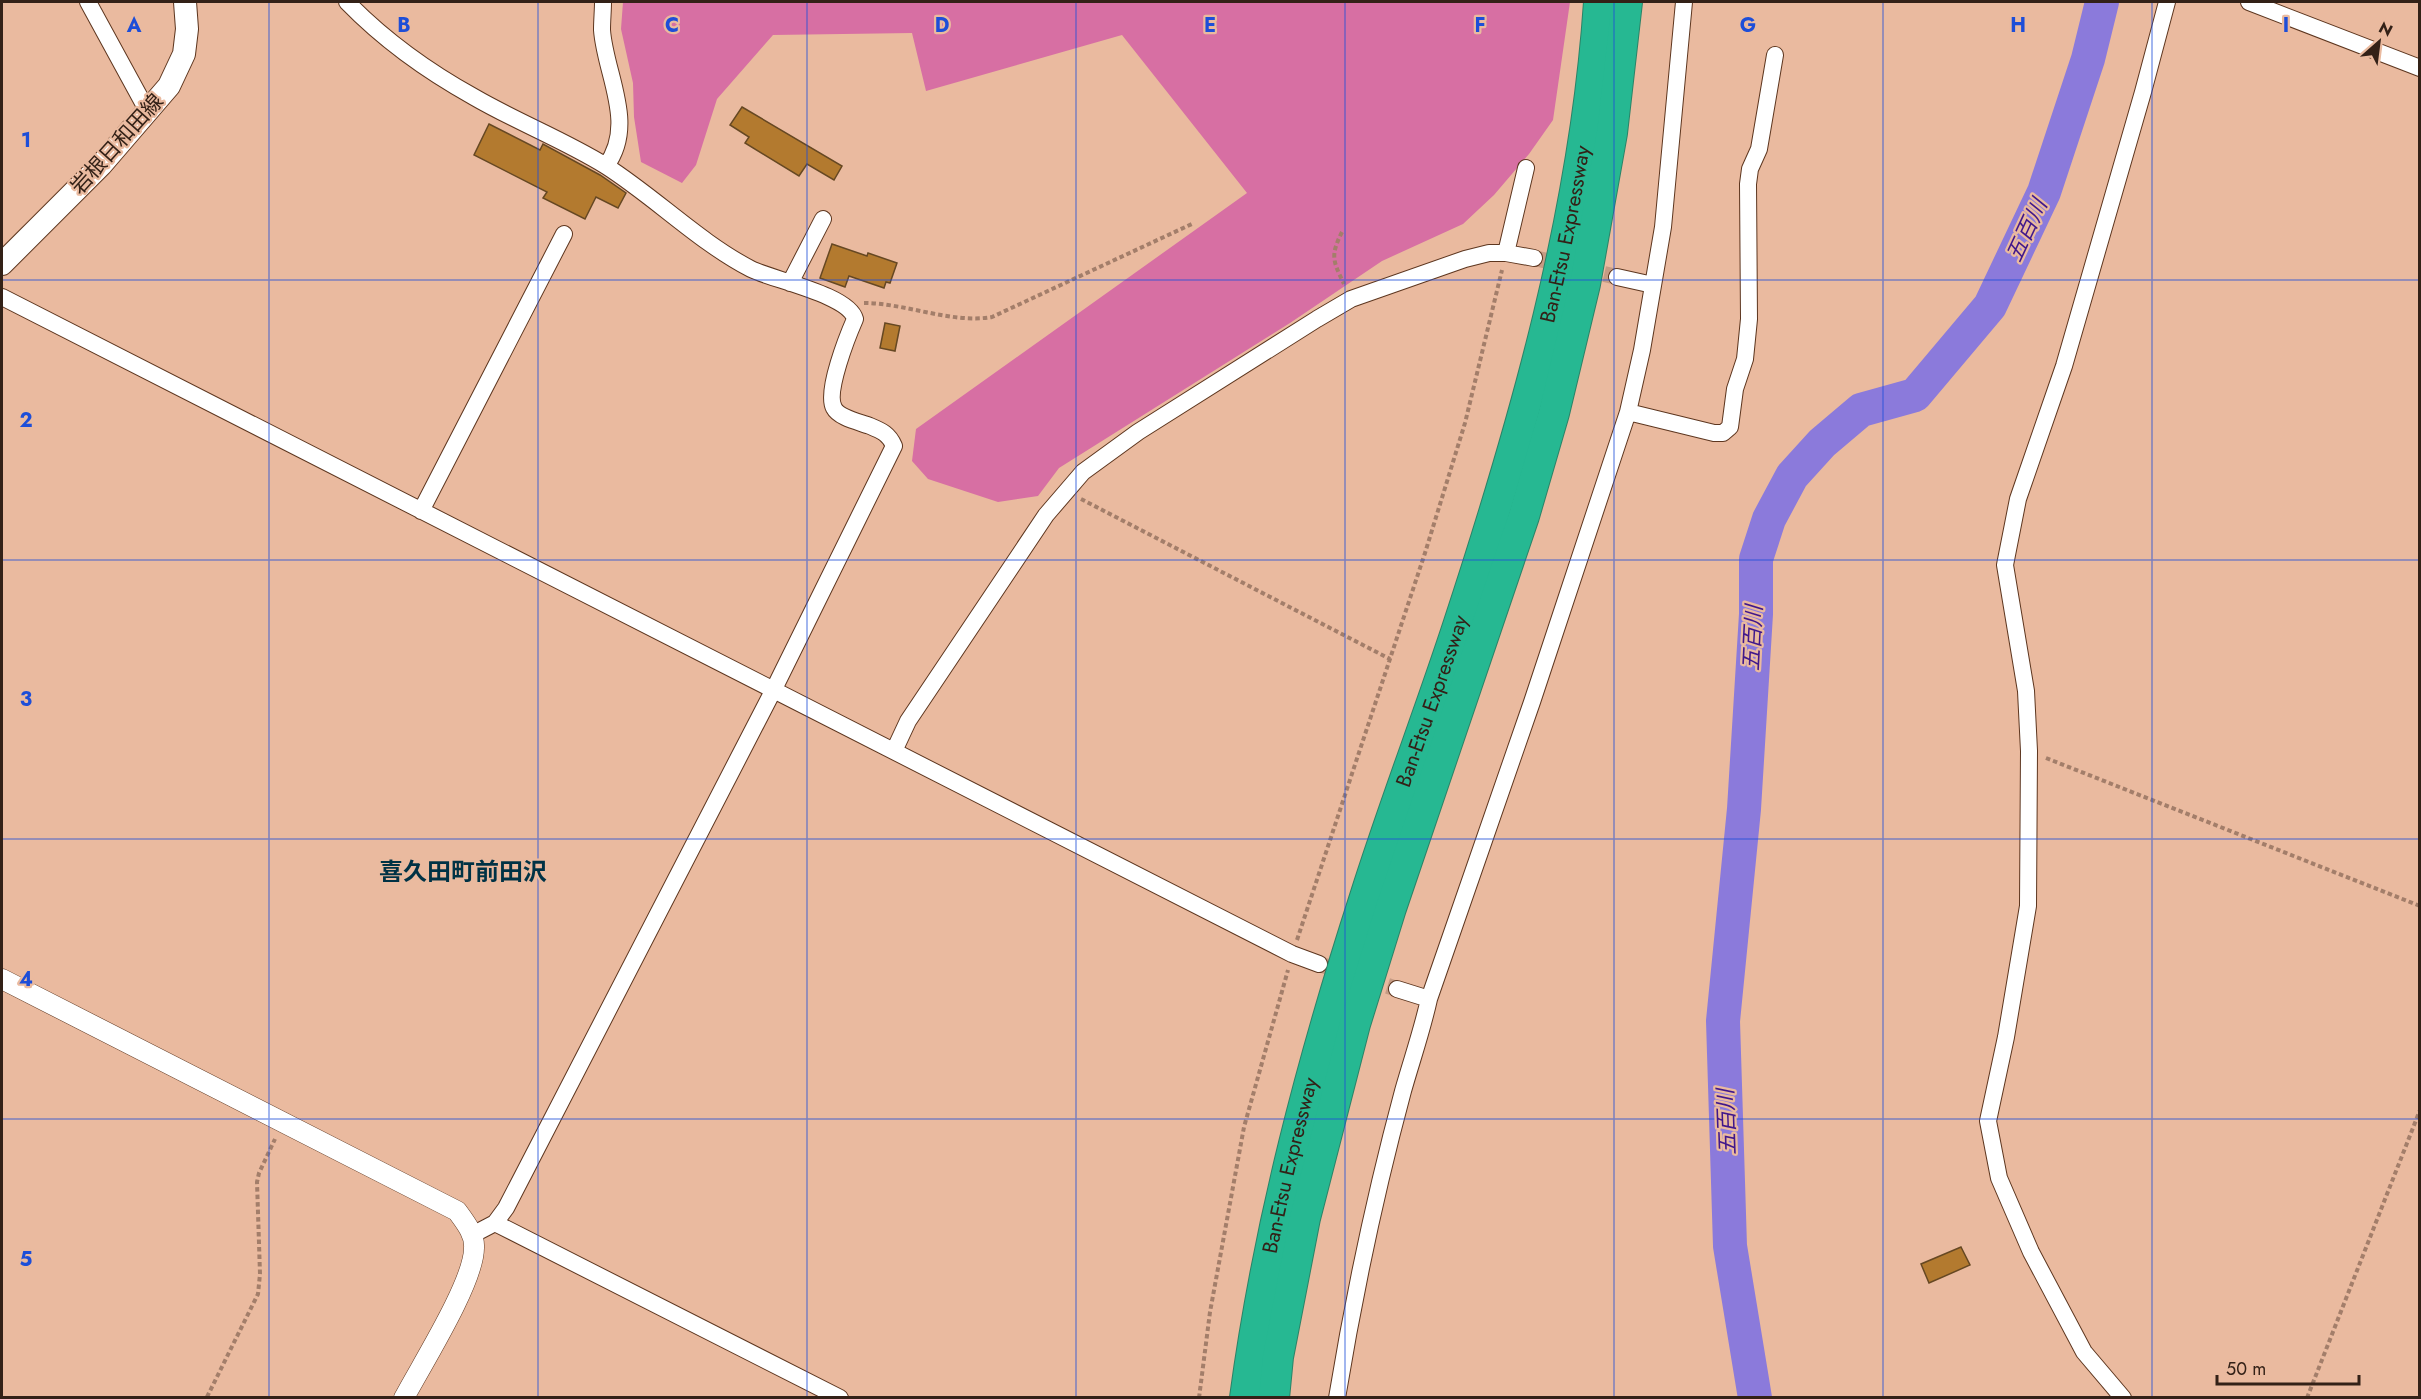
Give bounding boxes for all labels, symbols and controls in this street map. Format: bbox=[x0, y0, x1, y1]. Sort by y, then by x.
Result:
text: A bbox=[126, 11, 142, 40]
text: B bbox=[397, 11, 411, 40]
text: C bbox=[665, 11, 679, 40]
text: D bbox=[935, 11, 949, 40]
text: E bbox=[1204, 11, 1216, 40]
text: F bbox=[1474, 11, 1486, 40]
text: G bbox=[1740, 11, 1756, 40]
text: H bbox=[2010, 11, 2026, 40]
text: I bbox=[2283, 11, 2289, 40]
north arrow bbox=[2349, 12, 2409, 72]
text: N bbox=[2375, 16, 2397, 42]
street label: 岩根日和田線 bbox=[64, 87, 170, 201]
text: 1 bbox=[21, 126, 31, 155]
street label: Ban-Etsu Expressway bbox=[1532, 143, 1598, 326]
water label: 五百川 bbox=[1998, 192, 2055, 267]
text: 2 bbox=[19, 406, 33, 435]
water label: 五百川 bbox=[1734, 602, 1770, 672]
street label: Ban-Etsu Expressway bbox=[1388, 610, 1476, 791]
text: 3 bbox=[20, 685, 32, 714]
district label: 喜久田町前田沢 bbox=[379, 854, 547, 889]
text: 4 bbox=[19, 965, 33, 994]
street label: Ban-Etsu Expressway bbox=[1255, 1073, 1326, 1256]
water label: 五百川 bbox=[1709, 1086, 1743, 1156]
text: 5 bbox=[20, 1245, 33, 1274]
scale bar bbox=[2217, 1348, 2360, 1386]
text: 50 m bbox=[2226, 1356, 2266, 1382]

